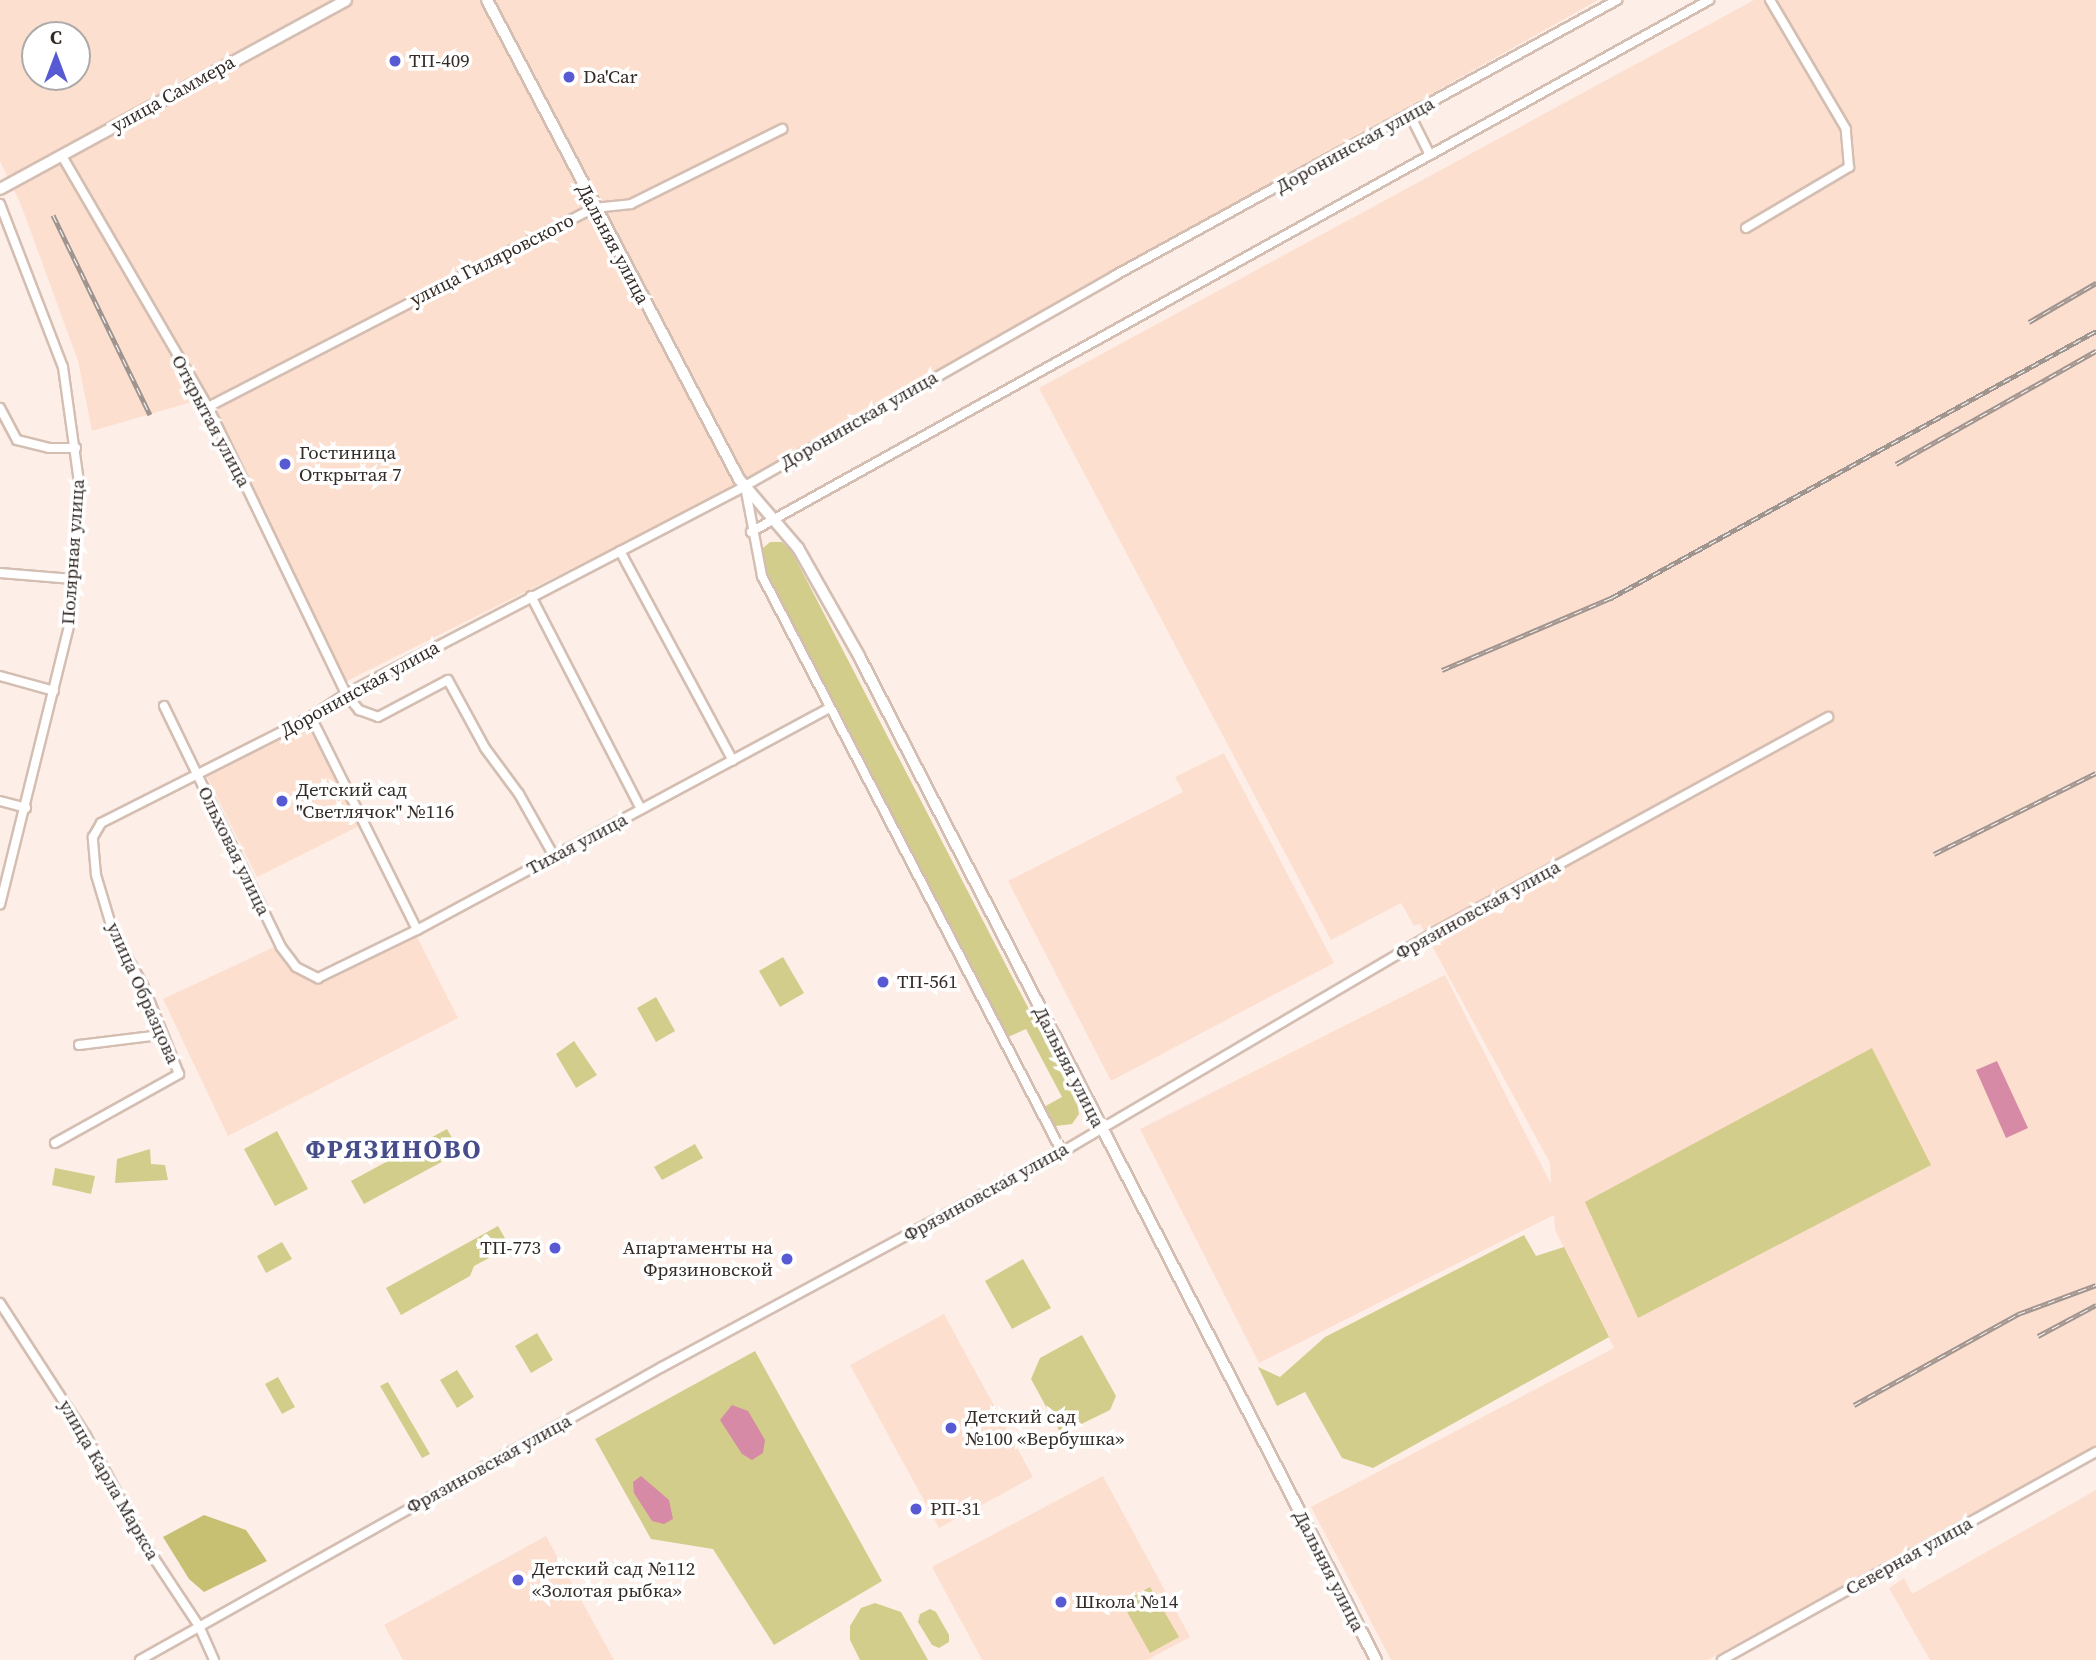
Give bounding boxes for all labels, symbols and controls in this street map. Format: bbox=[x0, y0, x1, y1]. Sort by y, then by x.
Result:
north arrow bbox=[21, 21, 91, 91]
text: С bbox=[50, 24, 62, 50]
place label: ТП-409 bbox=[409, 50, 470, 72]
street label: улица Саммера bbox=[107, 51, 239, 137]
marker: ТП-409 bbox=[387, 53, 403, 69]
place label: Da'Car bbox=[583, 66, 638, 88]
marker: Da'Car bbox=[561, 69, 577, 85]
street label: Доронинская улица bbox=[1272, 92, 1438, 198]
street label: Дальняя улица bbox=[572, 180, 654, 308]
street label: улица Гиляровского bbox=[406, 209, 578, 311]
street label: Открытая улица bbox=[167, 351, 255, 491]
street label: Доронинская улица bbox=[776, 366, 942, 474]
place label: Гостиница Открытая 7 bbox=[299, 442, 401, 486]
marker: Гостиница Открытая 7 bbox=[277, 456, 293, 472]
street label: Полярная улица bbox=[57, 478, 89, 626]
street label: Доронинская улица bbox=[277, 636, 443, 742]
place label: Детский сад "Светлячок" №116 bbox=[296, 779, 454, 823]
street label: Ольховая улица bbox=[193, 783, 275, 919]
marker: Детский сад "Светлячок" №116 bbox=[274, 793, 290, 809]
street label: Тихая улица bbox=[523, 808, 631, 880]
street label: Фрязиновская улица bbox=[1392, 855, 1564, 965]
street label: улица Образцова bbox=[102, 919, 184, 1067]
place label: ТП-561 bbox=[897, 971, 958, 993]
marker: ТП-561 bbox=[875, 974, 891, 990]
street label: Дальняя улица bbox=[1029, 1003, 1109, 1131]
district label: ФРЯЗИНОВО bbox=[307, 1134, 481, 1166]
street label: Фрязиновская улица bbox=[900, 1137, 1072, 1247]
place label: ТП-773 bbox=[480, 1237, 541, 1259]
place label: Апартаменты на Фрязиновской bbox=[623, 1237, 773, 1281]
marker: ТП-773 bbox=[547, 1240, 563, 1256]
marker: Апартаменты на Фрязиновской bbox=[779, 1251, 795, 1267]
street label: улица Карла Маркса bbox=[54, 1396, 164, 1564]
place label: Детский сад №100 «Вербушка» bbox=[965, 1406, 1124, 1450]
street label: Фрязиновская улица bbox=[403, 1409, 575, 1519]
marker: Детский сад №100 «Вербушка» bbox=[943, 1420, 959, 1436]
place label: РП-31 bbox=[930, 1498, 981, 1520]
marker: РП-31 bbox=[908, 1501, 924, 1517]
street label: Дальняя улица bbox=[1289, 1507, 1369, 1635]
street label: Северная улица bbox=[1841, 1512, 1977, 1600]
place label: Детский сад №112 «Золотая рыбка» bbox=[532, 1558, 695, 1602]
marker: Детский сад №112 «Золотая рыбка» bbox=[510, 1572, 526, 1588]
place label: Школа №14 bbox=[1075, 1591, 1178, 1613]
marker: Школа №14 bbox=[1053, 1594, 1069, 1610]

